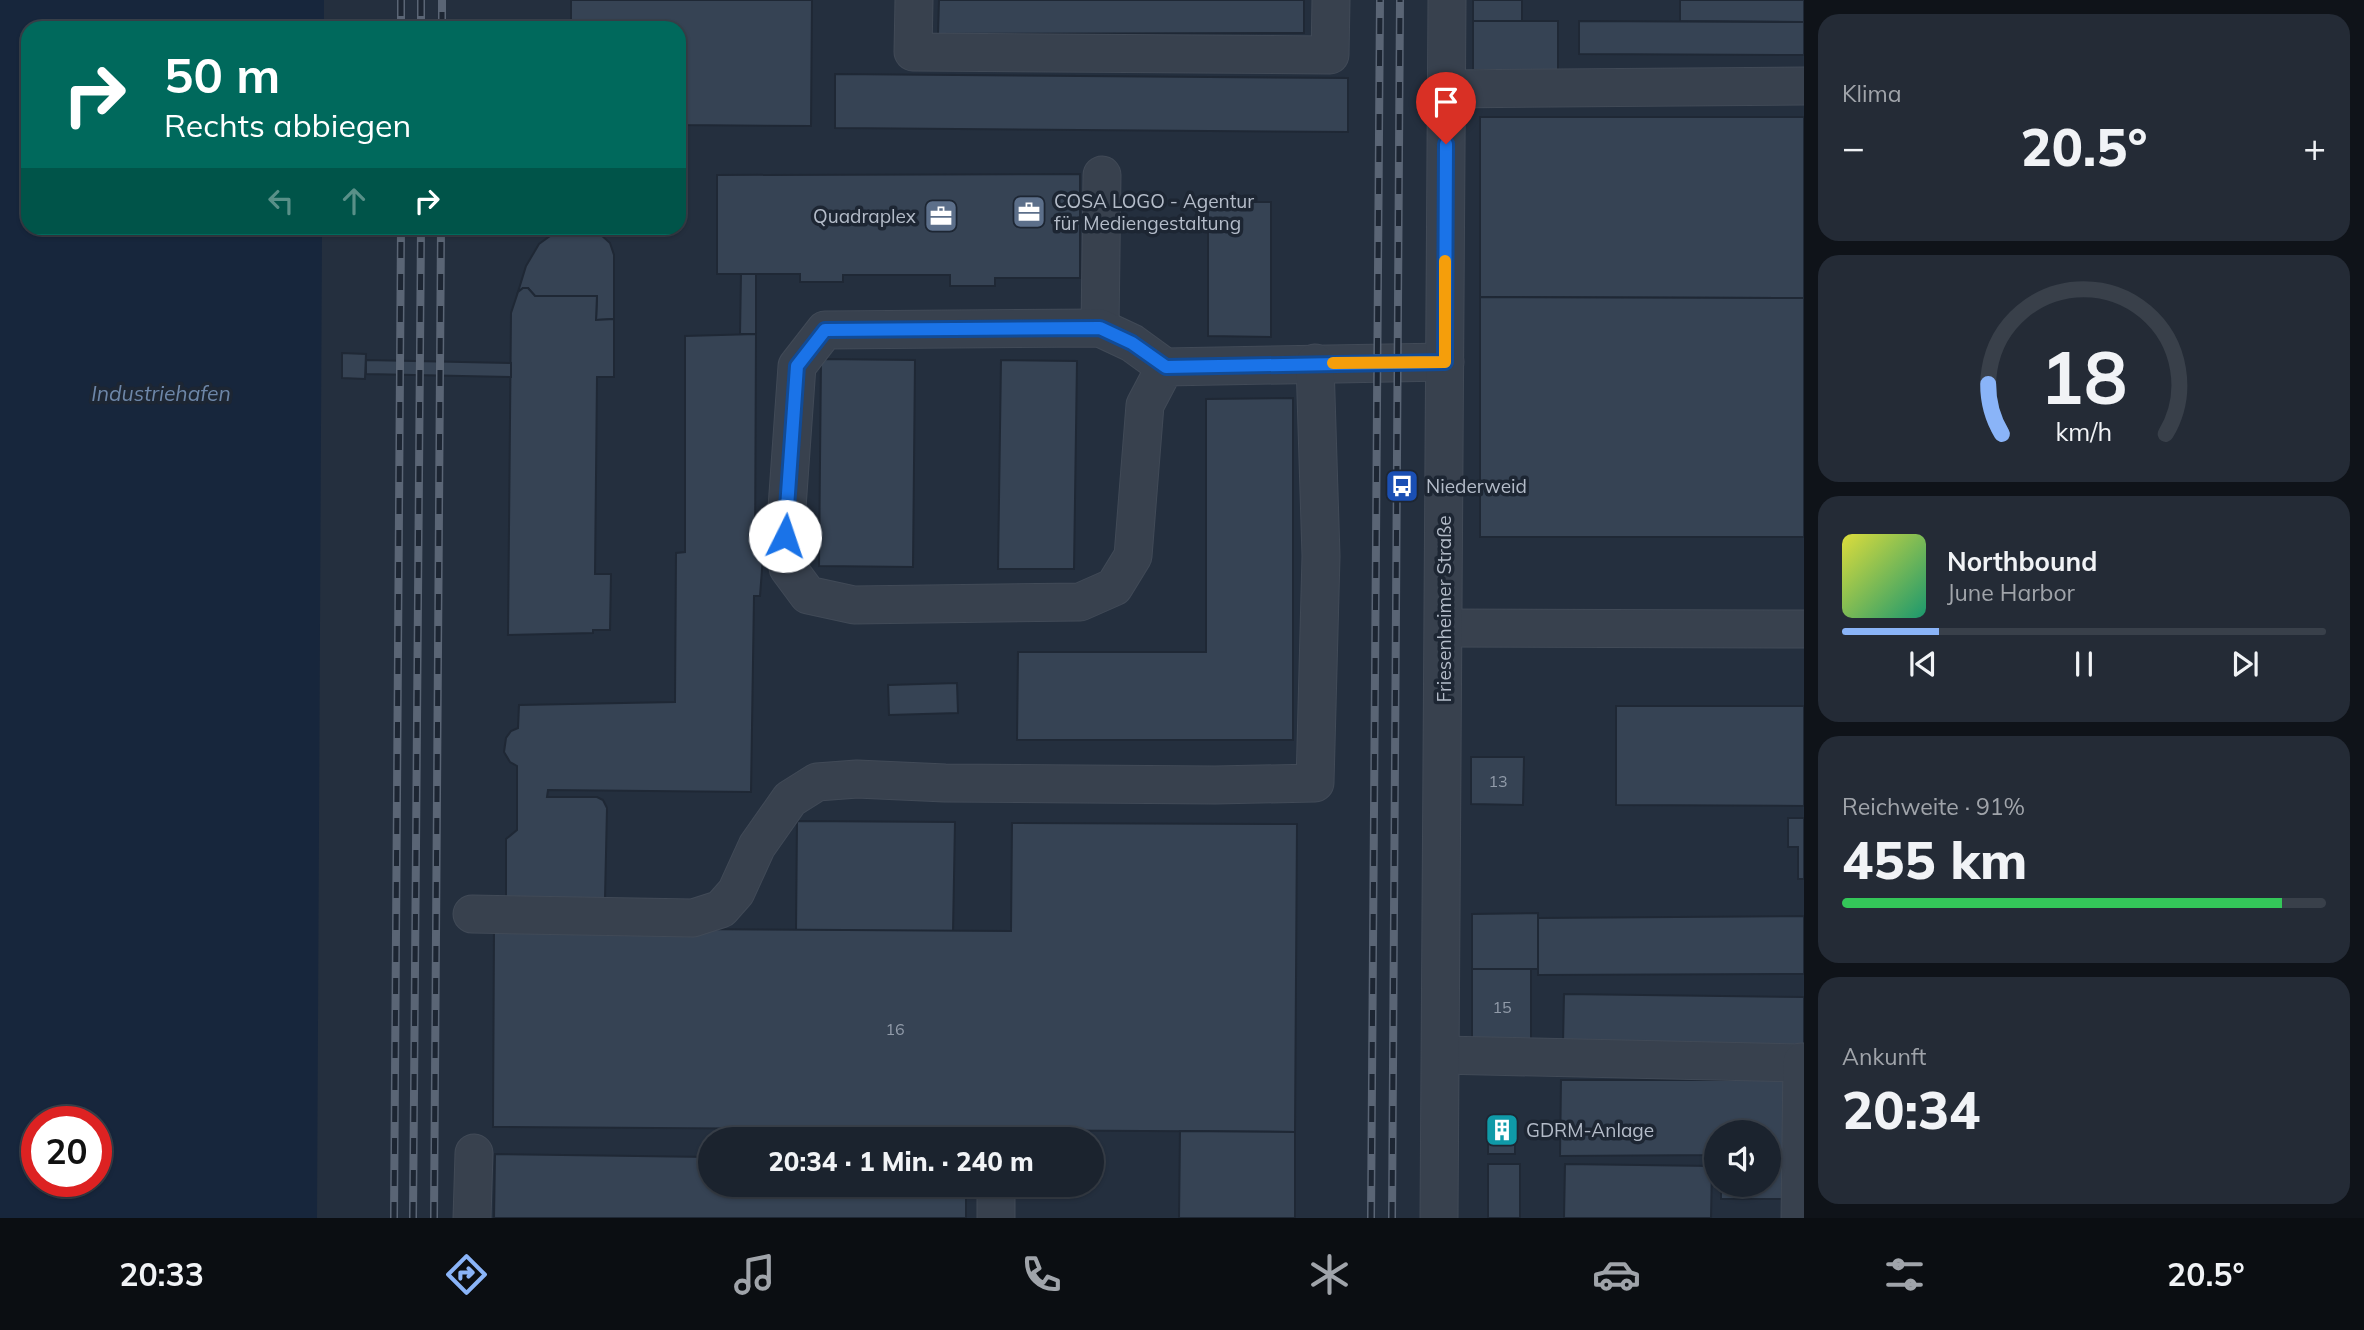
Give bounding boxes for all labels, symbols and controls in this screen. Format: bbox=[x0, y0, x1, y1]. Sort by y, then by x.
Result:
text: 50 m bbox=[164, 44, 280, 105]
icon: right bbox=[49, 49, 140, 140]
pin bbox=[1416, 72, 1476, 144]
text: Klima bbox=[1842, 79, 1902, 108]
icon: arrive bbox=[1427, 83, 1465, 121]
text: Rechts abbiegen bbox=[164, 105, 411, 145]
text: 20.5° bbox=[2020, 114, 2148, 179]
text: − bbox=[1842, 123, 1865, 171]
text: + bbox=[2303, 123, 2326, 171]
icon: left bbox=[262, 182, 300, 220]
icon: ahead bbox=[335, 182, 373, 220]
icon: right bbox=[408, 182, 446, 220]
place label: COSA LOGO - Agentur für Mediengestaltung bbox=[1054, 189, 1254, 235]
office icon: COSA LOGO - Agentur für Mediengestaltung bbox=[1010, 193, 1048, 231]
office icon: Quadraplex bbox=[922, 197, 960, 235]
place label: Quadraplex bbox=[813, 204, 916, 228]
text: 18 bbox=[2040, 332, 2128, 423]
water label: Industriehafen bbox=[91, 380, 231, 406]
text: km/h bbox=[2056, 416, 2112, 447]
bus stop icon: Niederweid bbox=[1383, 467, 1421, 505]
place label: Niederweid bbox=[1426, 474, 1527, 498]
position arrow bbox=[748, 499, 822, 573]
street label: Friesenheimer Straße bbox=[1432, 515, 1456, 703]
text: Northbound bbox=[1947, 545, 2097, 578]
text: June Harbor bbox=[1947, 578, 2075, 607]
icon: previous bbox=[1904, 645, 1942, 683]
icon: pause bbox=[2065, 645, 2103, 683]
icon: next bbox=[2226, 645, 2264, 683]
house number: 13 bbox=[1488, 771, 1508, 791]
text: Reichweite · 91% bbox=[1842, 792, 2025, 821]
text: 455 km bbox=[1842, 827, 2027, 892]
house number: 15 bbox=[1492, 997, 1512, 1017]
house number: 16 bbox=[885, 1019, 905, 1039]
text: Ankunft bbox=[1842, 1042, 1926, 1071]
text: 20:34 bbox=[1842, 1077, 1980, 1142]
speed limit sign: 20 bbox=[21, 1106, 112, 1197]
building icon: GDRM-Anlage bbox=[1483, 1111, 1521, 1149]
place label: GDRM-Anlage bbox=[1526, 1118, 1654, 1142]
map controls bbox=[1704, 1120, 1781, 1197]
button: sound bbox=[1704, 1120, 1781, 1197]
text: 20:34 · 1 Min. · 240 m bbox=[768, 1145, 1034, 1178]
icon: directions bbox=[442, 1250, 491, 1299]
icon: music bbox=[730, 1250, 779, 1299]
icon: phone bbox=[1017, 1250, 1066, 1299]
icon: climate bbox=[1305, 1250, 1354, 1299]
icon: car bbox=[1592, 1250, 1641, 1299]
icon: filters bbox=[1880, 1250, 1929, 1299]
text: 20:33 bbox=[119, 1254, 204, 1294]
text: 20.5° bbox=[2167, 1254, 2245, 1294]

